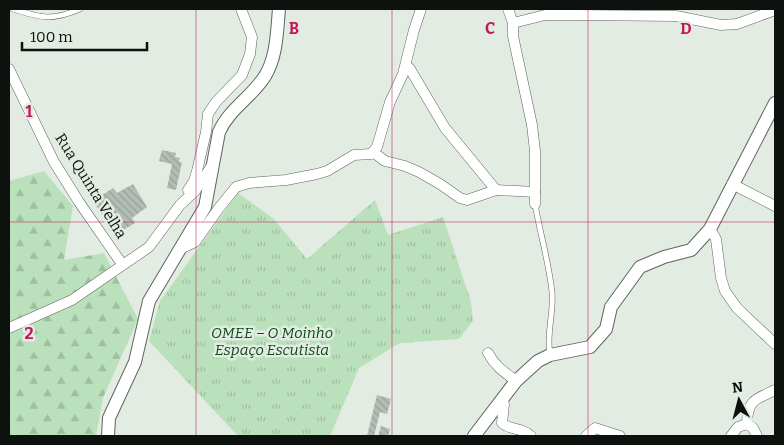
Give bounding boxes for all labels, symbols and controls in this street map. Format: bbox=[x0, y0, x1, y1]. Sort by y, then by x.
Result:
text: B bbox=[289, 19, 299, 38]
text: C bbox=[485, 19, 495, 38]
text: D bbox=[680, 19, 692, 38]
scale bar bbox=[22, 20, 148, 52]
text: 100 m bbox=[30, 28, 73, 46]
text: 1 bbox=[26, 102, 33, 121]
street label: Rua Quinta Velha bbox=[51, 130, 131, 242]
text: 2 bbox=[24, 324, 34, 343]
park label: OMEE – O Moinho Espaço Escutista bbox=[211, 324, 333, 359]
north arrow bbox=[714, 375, 764, 425]
text: N bbox=[731, 378, 744, 397]

